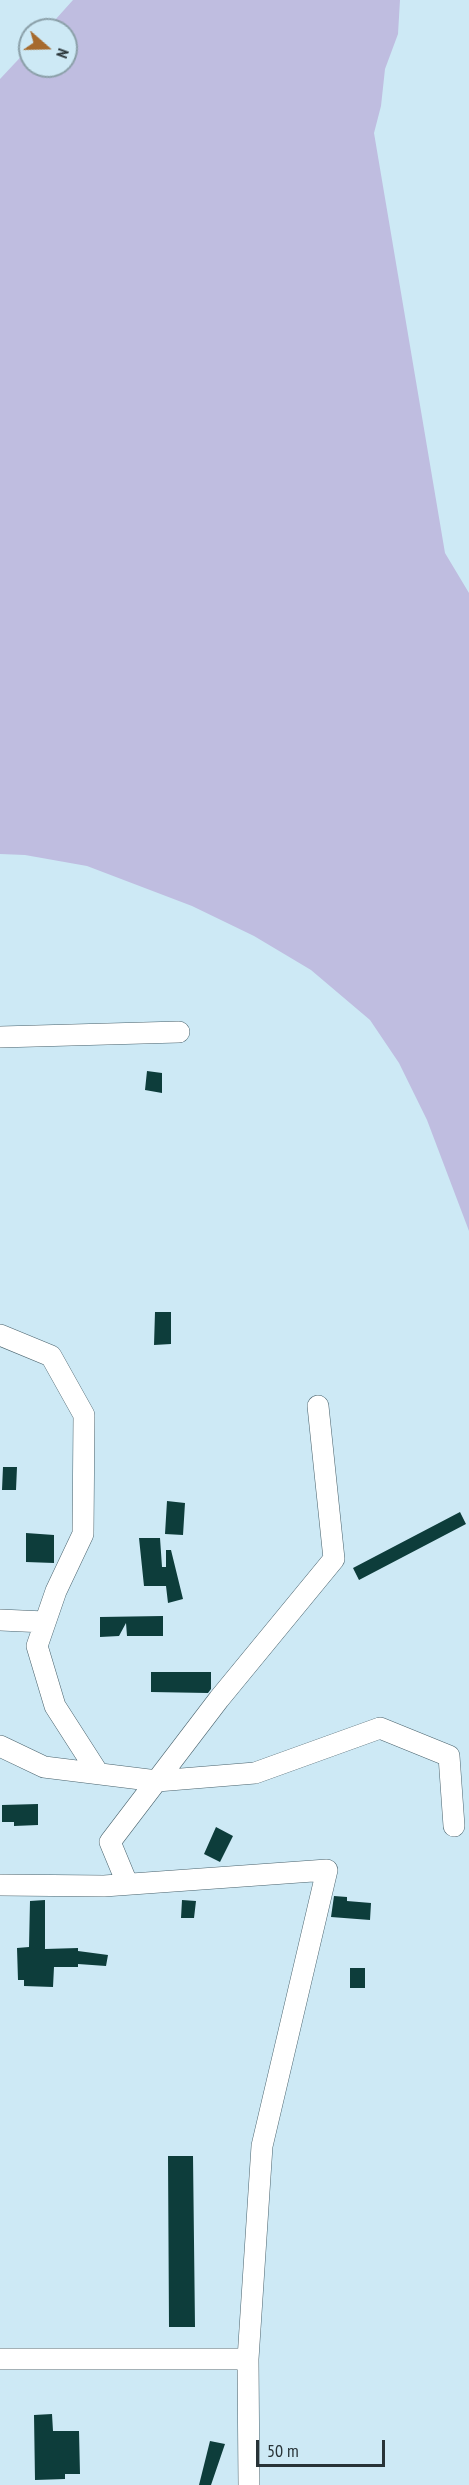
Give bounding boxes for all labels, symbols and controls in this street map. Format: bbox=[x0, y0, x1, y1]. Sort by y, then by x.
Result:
north arrow bbox=[18, 18, 78, 78]
text: N bbox=[52, 46, 74, 61]
scale bar bbox=[259, 2428, 388, 2466]
text: 50 m bbox=[267, 2439, 299, 2462]

